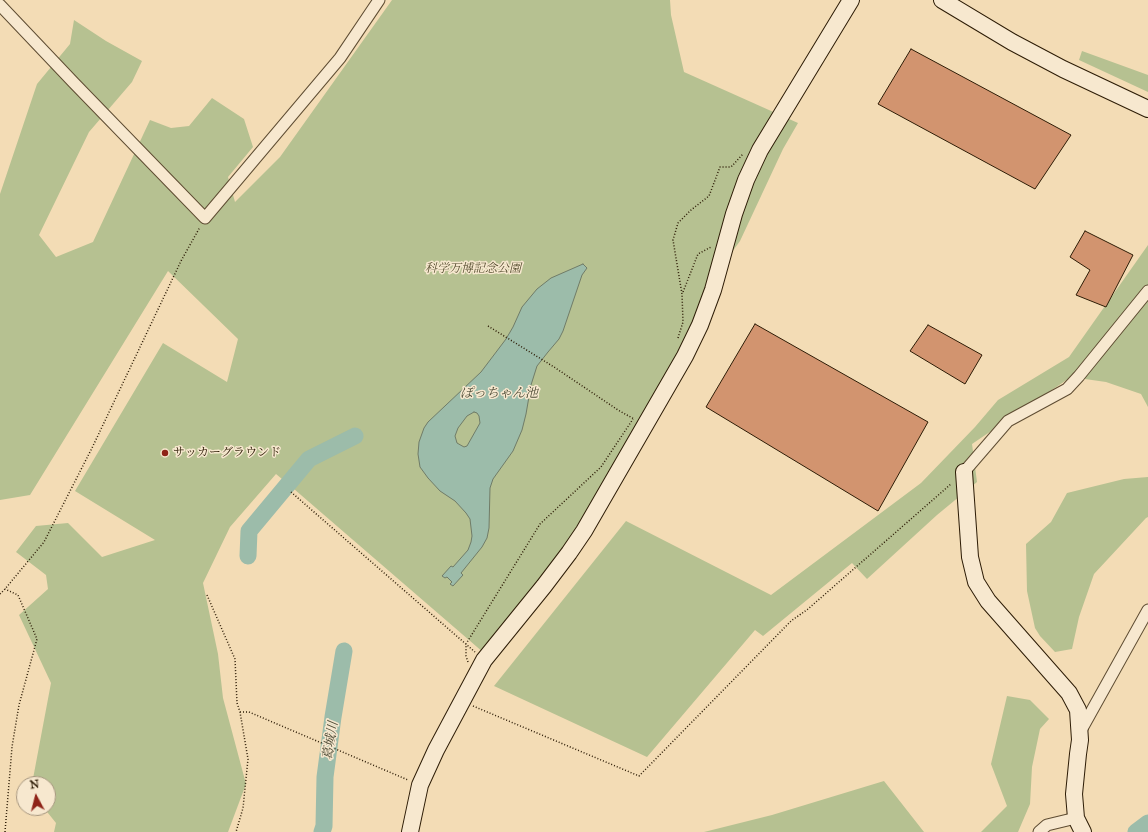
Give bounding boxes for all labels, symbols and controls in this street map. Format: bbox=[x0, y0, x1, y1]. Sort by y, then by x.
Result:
park label: 科学万博記念公園 bbox=[425, 262, 521, 276]
water label: ぽっちゃん池 bbox=[460, 386, 538, 402]
place label: サッカーグラウンド bbox=[173, 446, 281, 460]
marker: サッカーグラウンド bbox=[160, 448, 170, 458]
water label: 葛城川 bbox=[320, 721, 342, 761]
north arrow bbox=[16, 776, 56, 816]
text: N bbox=[29, 778, 40, 792]

